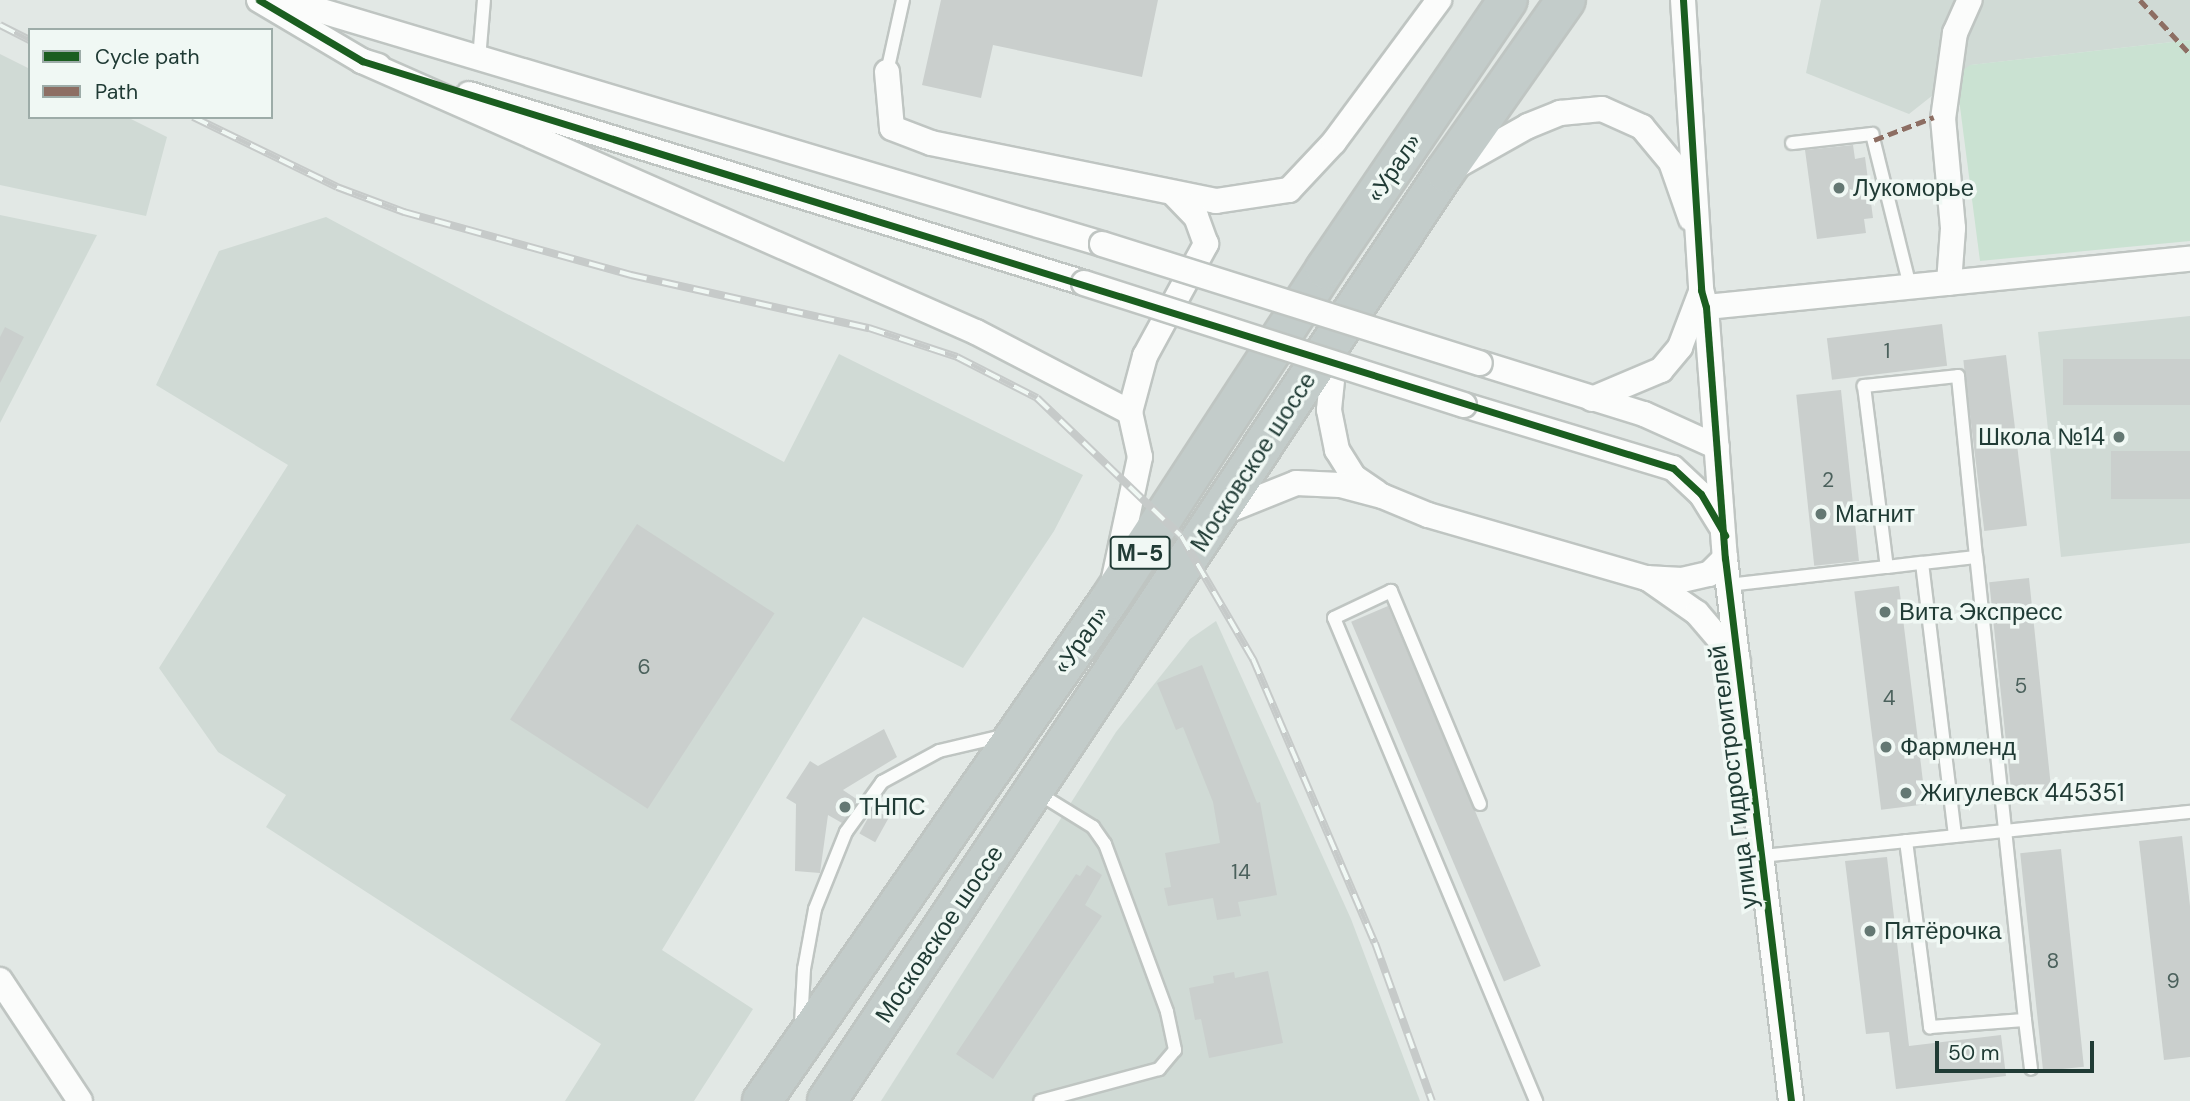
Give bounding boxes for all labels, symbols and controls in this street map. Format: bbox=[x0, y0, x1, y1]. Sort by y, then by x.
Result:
legend bbox=[28, 28, 273, 119]
text: Cycle path bbox=[95, 43, 200, 71]
text: Path bbox=[95, 78, 138, 106]
street label: «Урал» bbox=[1361, 128, 1427, 208]
place label: Лукоморье bbox=[1853, 174, 1974, 202]
marker: Лукоморье bbox=[1831, 180, 1847, 196]
house number: 1 bbox=[1884, 338, 1890, 364]
street label: Московское шоссе bbox=[1184, 367, 1322, 557]
place label: Школа №14 bbox=[1978, 423, 2105, 451]
marker: Школа №14 bbox=[2111, 429, 2127, 445]
house number: 2 bbox=[1822, 467, 1834, 493]
place label: Магнит bbox=[1835, 500, 1915, 528]
marker: Магнит bbox=[1813, 506, 1829, 522]
road number: М-5 bbox=[1108, 534, 1172, 572]
place label: Вита Экспресс bbox=[1899, 598, 2063, 626]
street label: «Урал» bbox=[1047, 600, 1115, 680]
marker: Вита Экспресс bbox=[1877, 604, 1893, 620]
street label: улица Гидростроителей bbox=[1703, 644, 1763, 910]
house number: 6 bbox=[637, 654, 651, 680]
house number: 5 bbox=[2015, 673, 2027, 699]
house number: 4 bbox=[1883, 685, 1895, 711]
place label: Фармленд bbox=[1900, 733, 2016, 761]
marker: Фармленд bbox=[1878, 739, 1894, 755]
place label: Жигулевск 445351 bbox=[1920, 779, 2125, 807]
marker: Жигулевск 445351 bbox=[1898, 785, 1914, 801]
place label: ТНПС bbox=[859, 793, 926, 821]
marker: ТНПС bbox=[837, 799, 853, 815]
street label: Московское шоссе bbox=[869, 840, 1009, 1028]
house number: 14 bbox=[1231, 859, 1251, 885]
place label: Пятёрочка bbox=[1884, 917, 2002, 945]
marker: Пятёрочка bbox=[1862, 923, 1878, 939]
house number: 8 bbox=[2047, 948, 2059, 974]
house number: 9 bbox=[2166, 968, 2180, 994]
scale bar bbox=[1938, 1028, 2097, 1072]
text: 50 m bbox=[1948, 1039, 1999, 1067]

